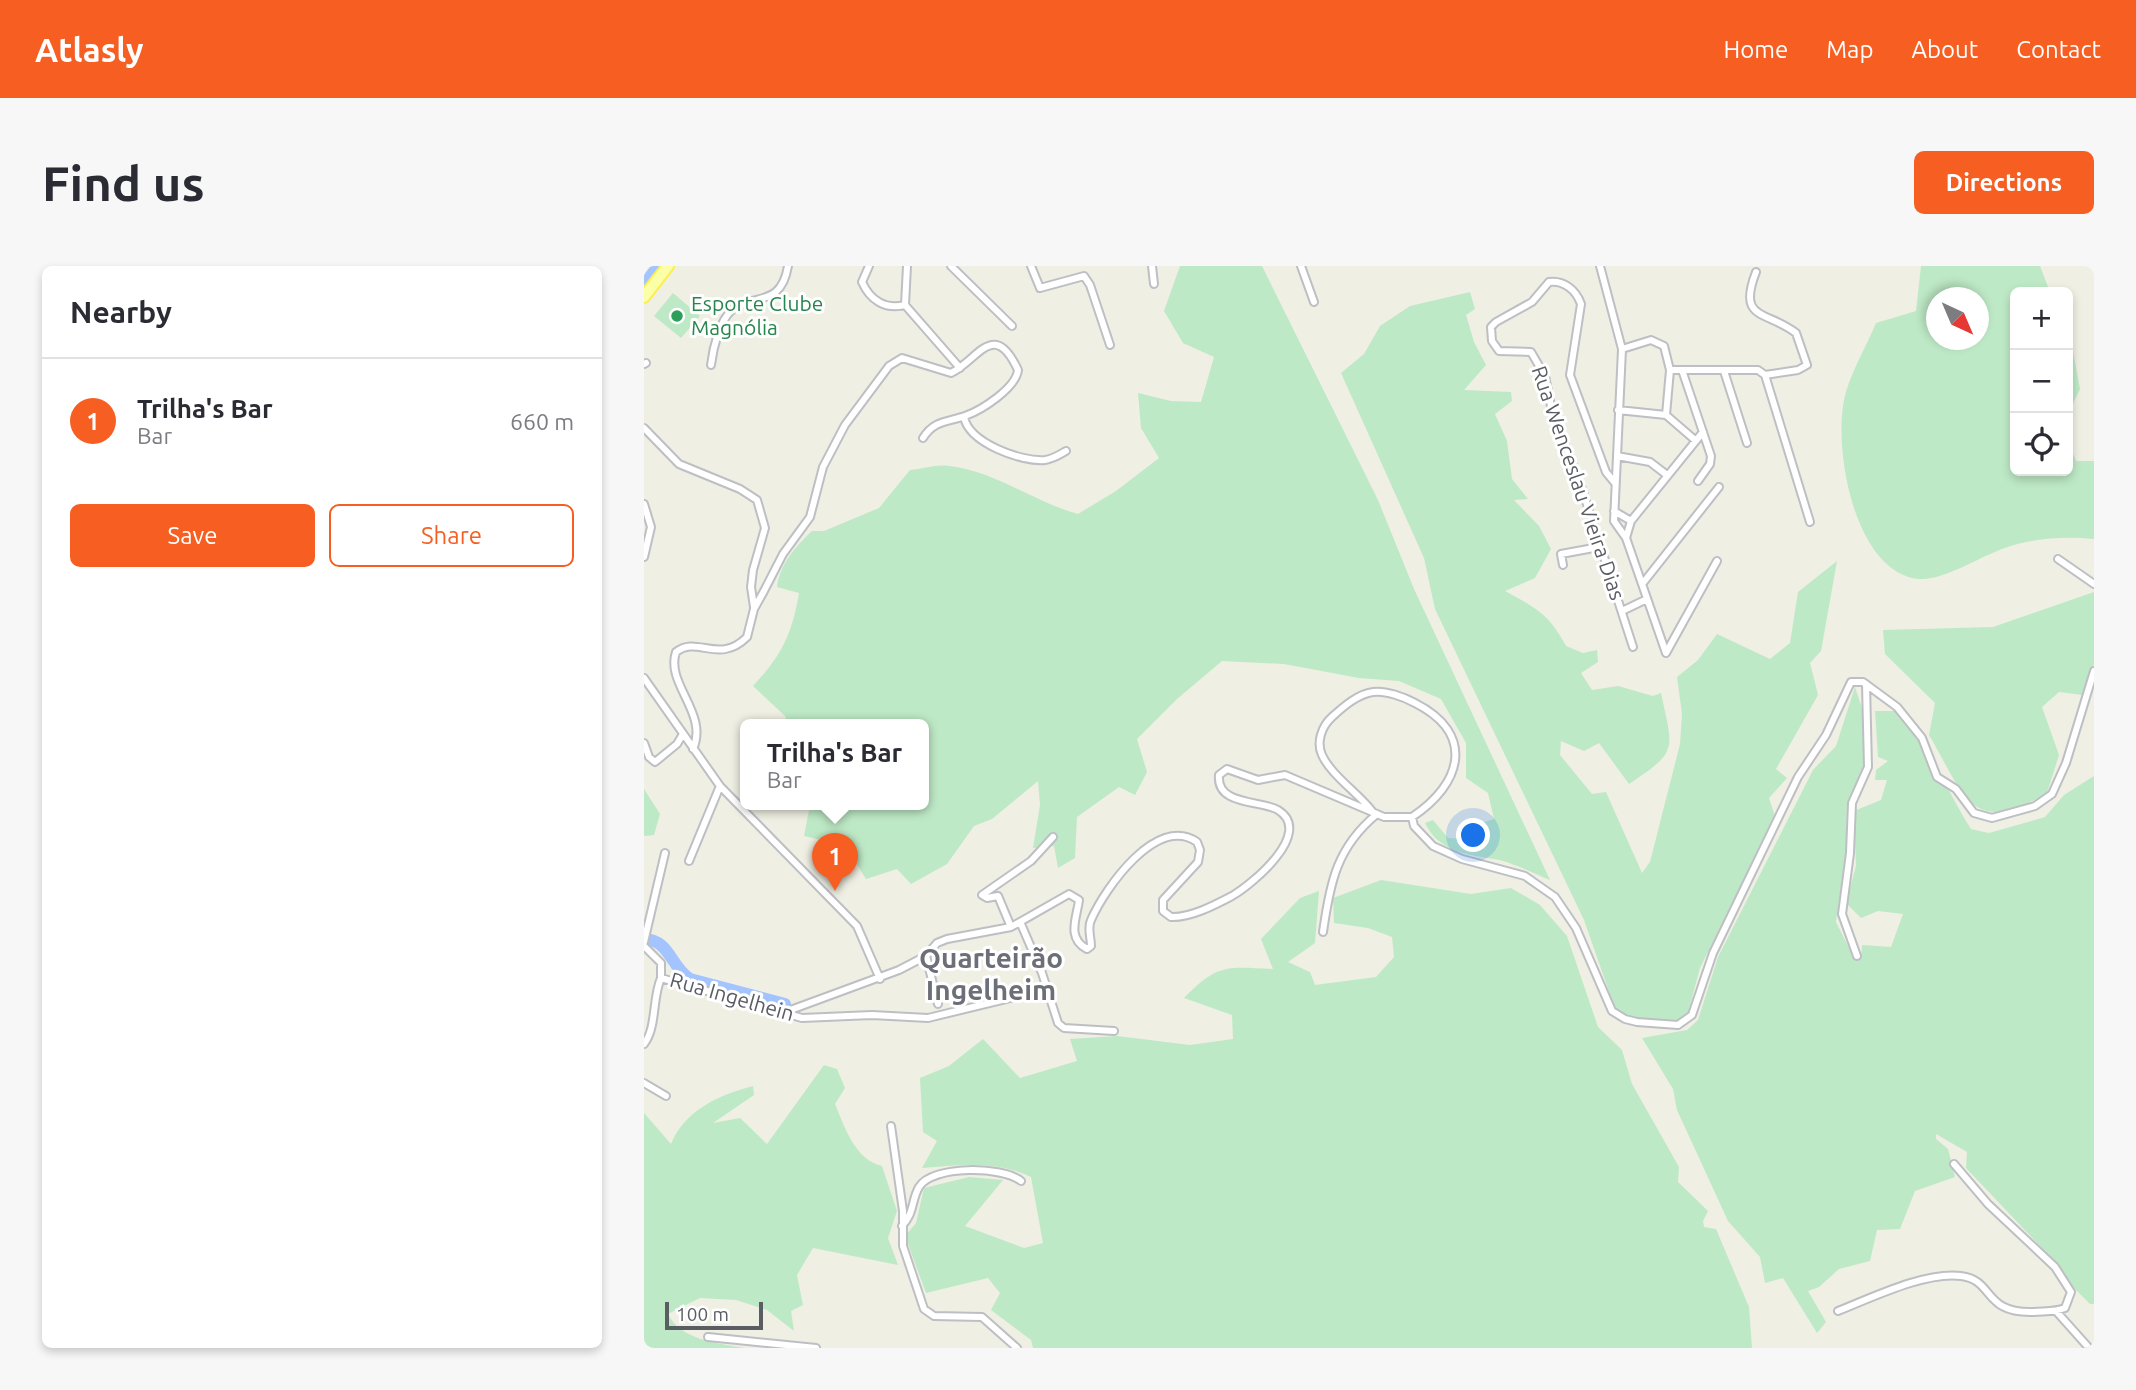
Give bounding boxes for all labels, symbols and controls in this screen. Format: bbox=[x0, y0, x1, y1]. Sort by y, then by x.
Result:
text: Atlasly bbox=[35, 31, 144, 68]
text: Home bbox=[1723, 36, 1788, 63]
text: Map bbox=[1826, 36, 1873, 63]
text: About bbox=[1911, 36, 1978, 63]
text: Contact bbox=[2016, 36, 2101, 63]
button: Directions bbox=[1914, 151, 2094, 214]
text: Find us bbox=[42, 155, 205, 210]
north arrow bbox=[1926, 287, 1989, 350]
map controls bbox=[2010, 287, 2073, 476]
button: + bbox=[2010, 287, 2073, 350]
place label: Esporte Clube Magnólia bbox=[691, 291, 823, 339]
text: Nearby bbox=[70, 295, 172, 329]
marker: Esporte Clube Magnólia bbox=[669, 308, 685, 324]
button: − bbox=[2010, 350, 2073, 413]
street label: Rua Wenceslau Vieira Dias bbox=[1528, 362, 1630, 603]
text: Trilha's Bar bbox=[137, 394, 273, 423]
text: 1 bbox=[87, 409, 99, 434]
text: 660 m bbox=[510, 409, 574, 434]
button: locate bbox=[2010, 413, 2073, 476]
text: Bar bbox=[137, 423, 172, 448]
button: Save bbox=[70, 504, 315, 567]
button: Share bbox=[329, 504, 574, 567]
popup bbox=[740, 719, 929, 810]
text: Trilha's Bar bbox=[767, 738, 902, 767]
text: Bar bbox=[767, 767, 802, 792]
your location bbox=[1456, 818, 1490, 852]
pin: 1 bbox=[812, 833, 858, 891]
district label: Quarteirão Ingelheim bbox=[919, 942, 1063, 1005]
street label: Rua Ingelhein bbox=[667, 967, 797, 1025]
scale bar bbox=[665, 1299, 763, 1331]
text: 100 m bbox=[676, 1303, 729, 1325]

